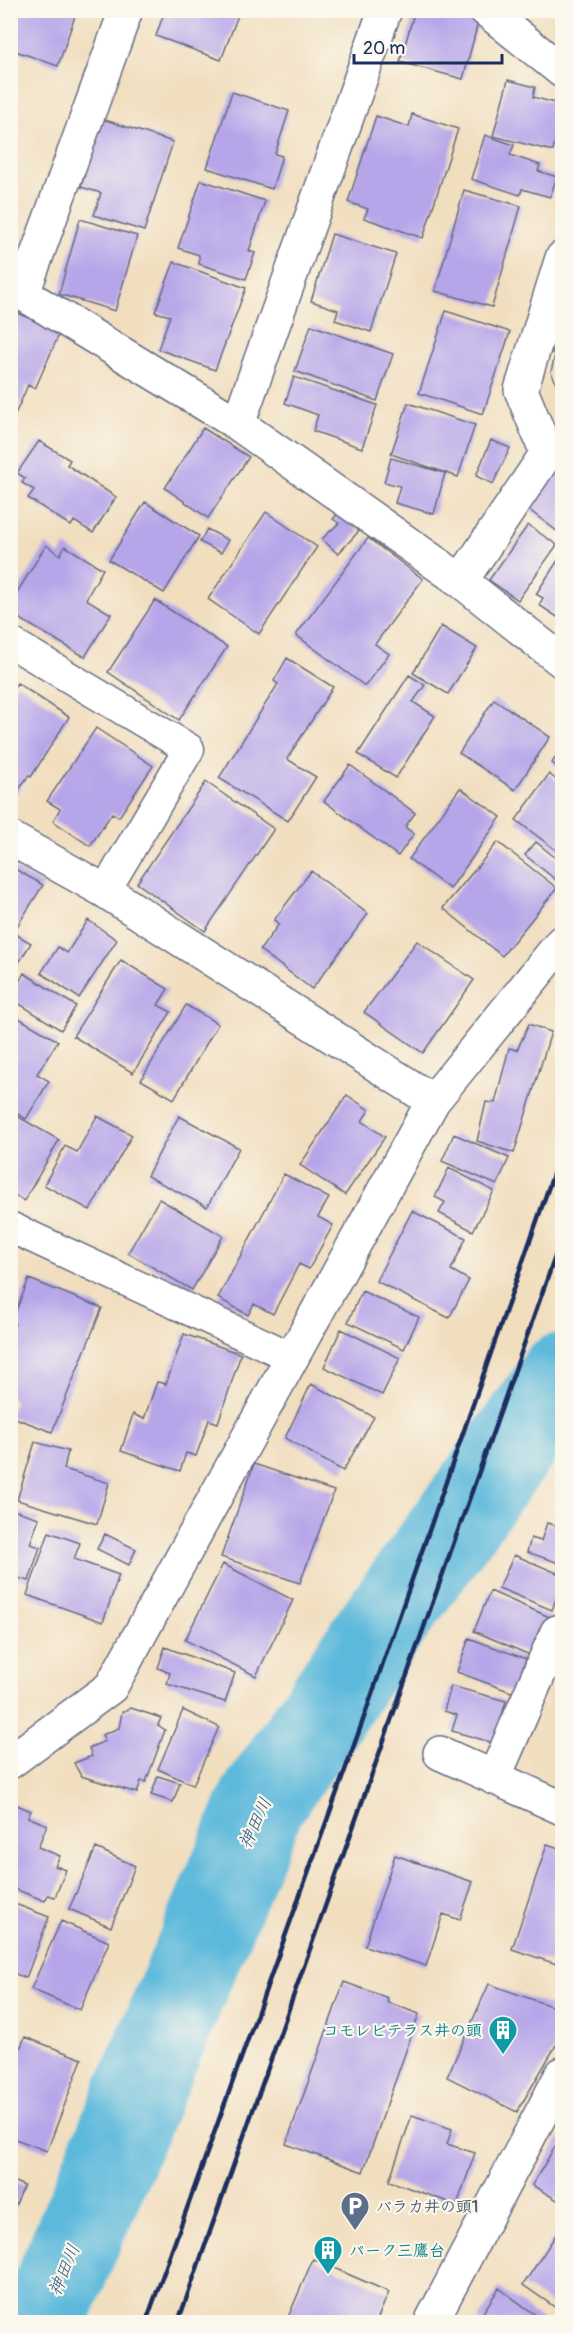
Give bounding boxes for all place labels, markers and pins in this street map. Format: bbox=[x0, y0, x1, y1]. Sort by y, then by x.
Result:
building icon: コモレビテラス井の頭 bbox=[487, 2014, 519, 2056]
place label: コモレビテラス井の頭 bbox=[323, 2021, 482, 2041]
parking icon: バラカ井の頭1 bbox=[339, 2190, 371, 2232]
place label: バラカ井の頭1 bbox=[376, 2197, 478, 2217]
building icon: パーク三鷹台 bbox=[312, 2234, 344, 2276]
place label: パーク三鷹台 bbox=[349, 2241, 445, 2261]

